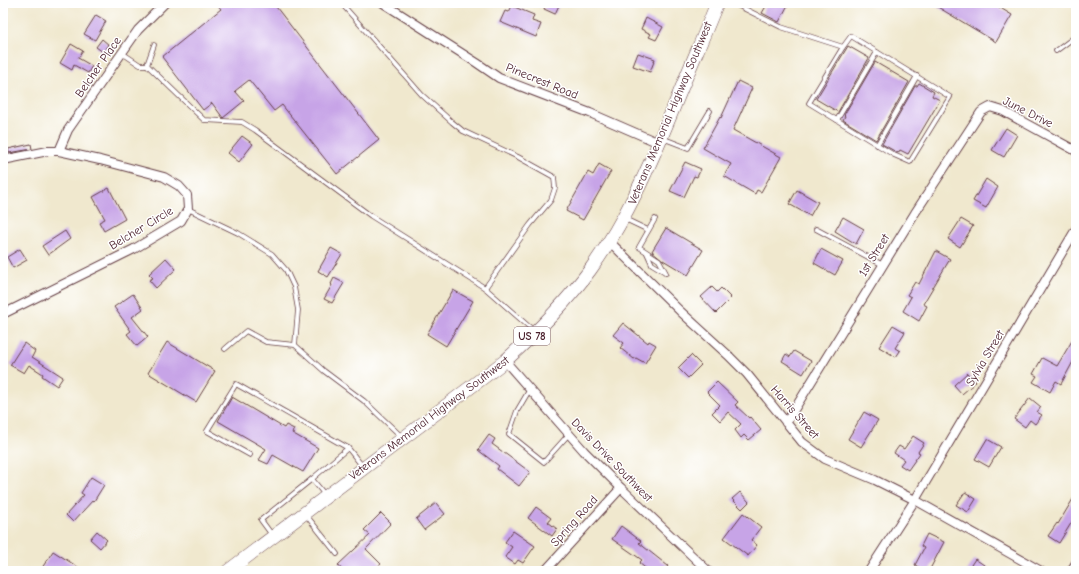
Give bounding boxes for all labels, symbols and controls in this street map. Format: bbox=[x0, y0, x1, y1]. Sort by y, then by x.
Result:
street label: Veterans Memorial Highway Southwest bbox=[625, 19, 715, 206]
street label: Belcher Place bbox=[72, 34, 124, 100]
street label: Pinecrest Road bbox=[504, 60, 580, 102]
street label: June Drive bbox=[1001, 93, 1055, 131]
street label: Belcher Circle bbox=[107, 203, 175, 253]
street label: 1st Street bbox=[856, 231, 893, 279]
road number: US 78 bbox=[514, 327, 550, 345]
street label: Sylvia Street bbox=[963, 327, 1007, 388]
street label: Veterans Memorial Highway Southwest bbox=[346, 353, 512, 483]
street label: Harris Street bbox=[768, 382, 822, 442]
street label: Davis Drive Southwest bbox=[569, 415, 656, 505]
street label: Spring Road bbox=[548, 493, 600, 549]

